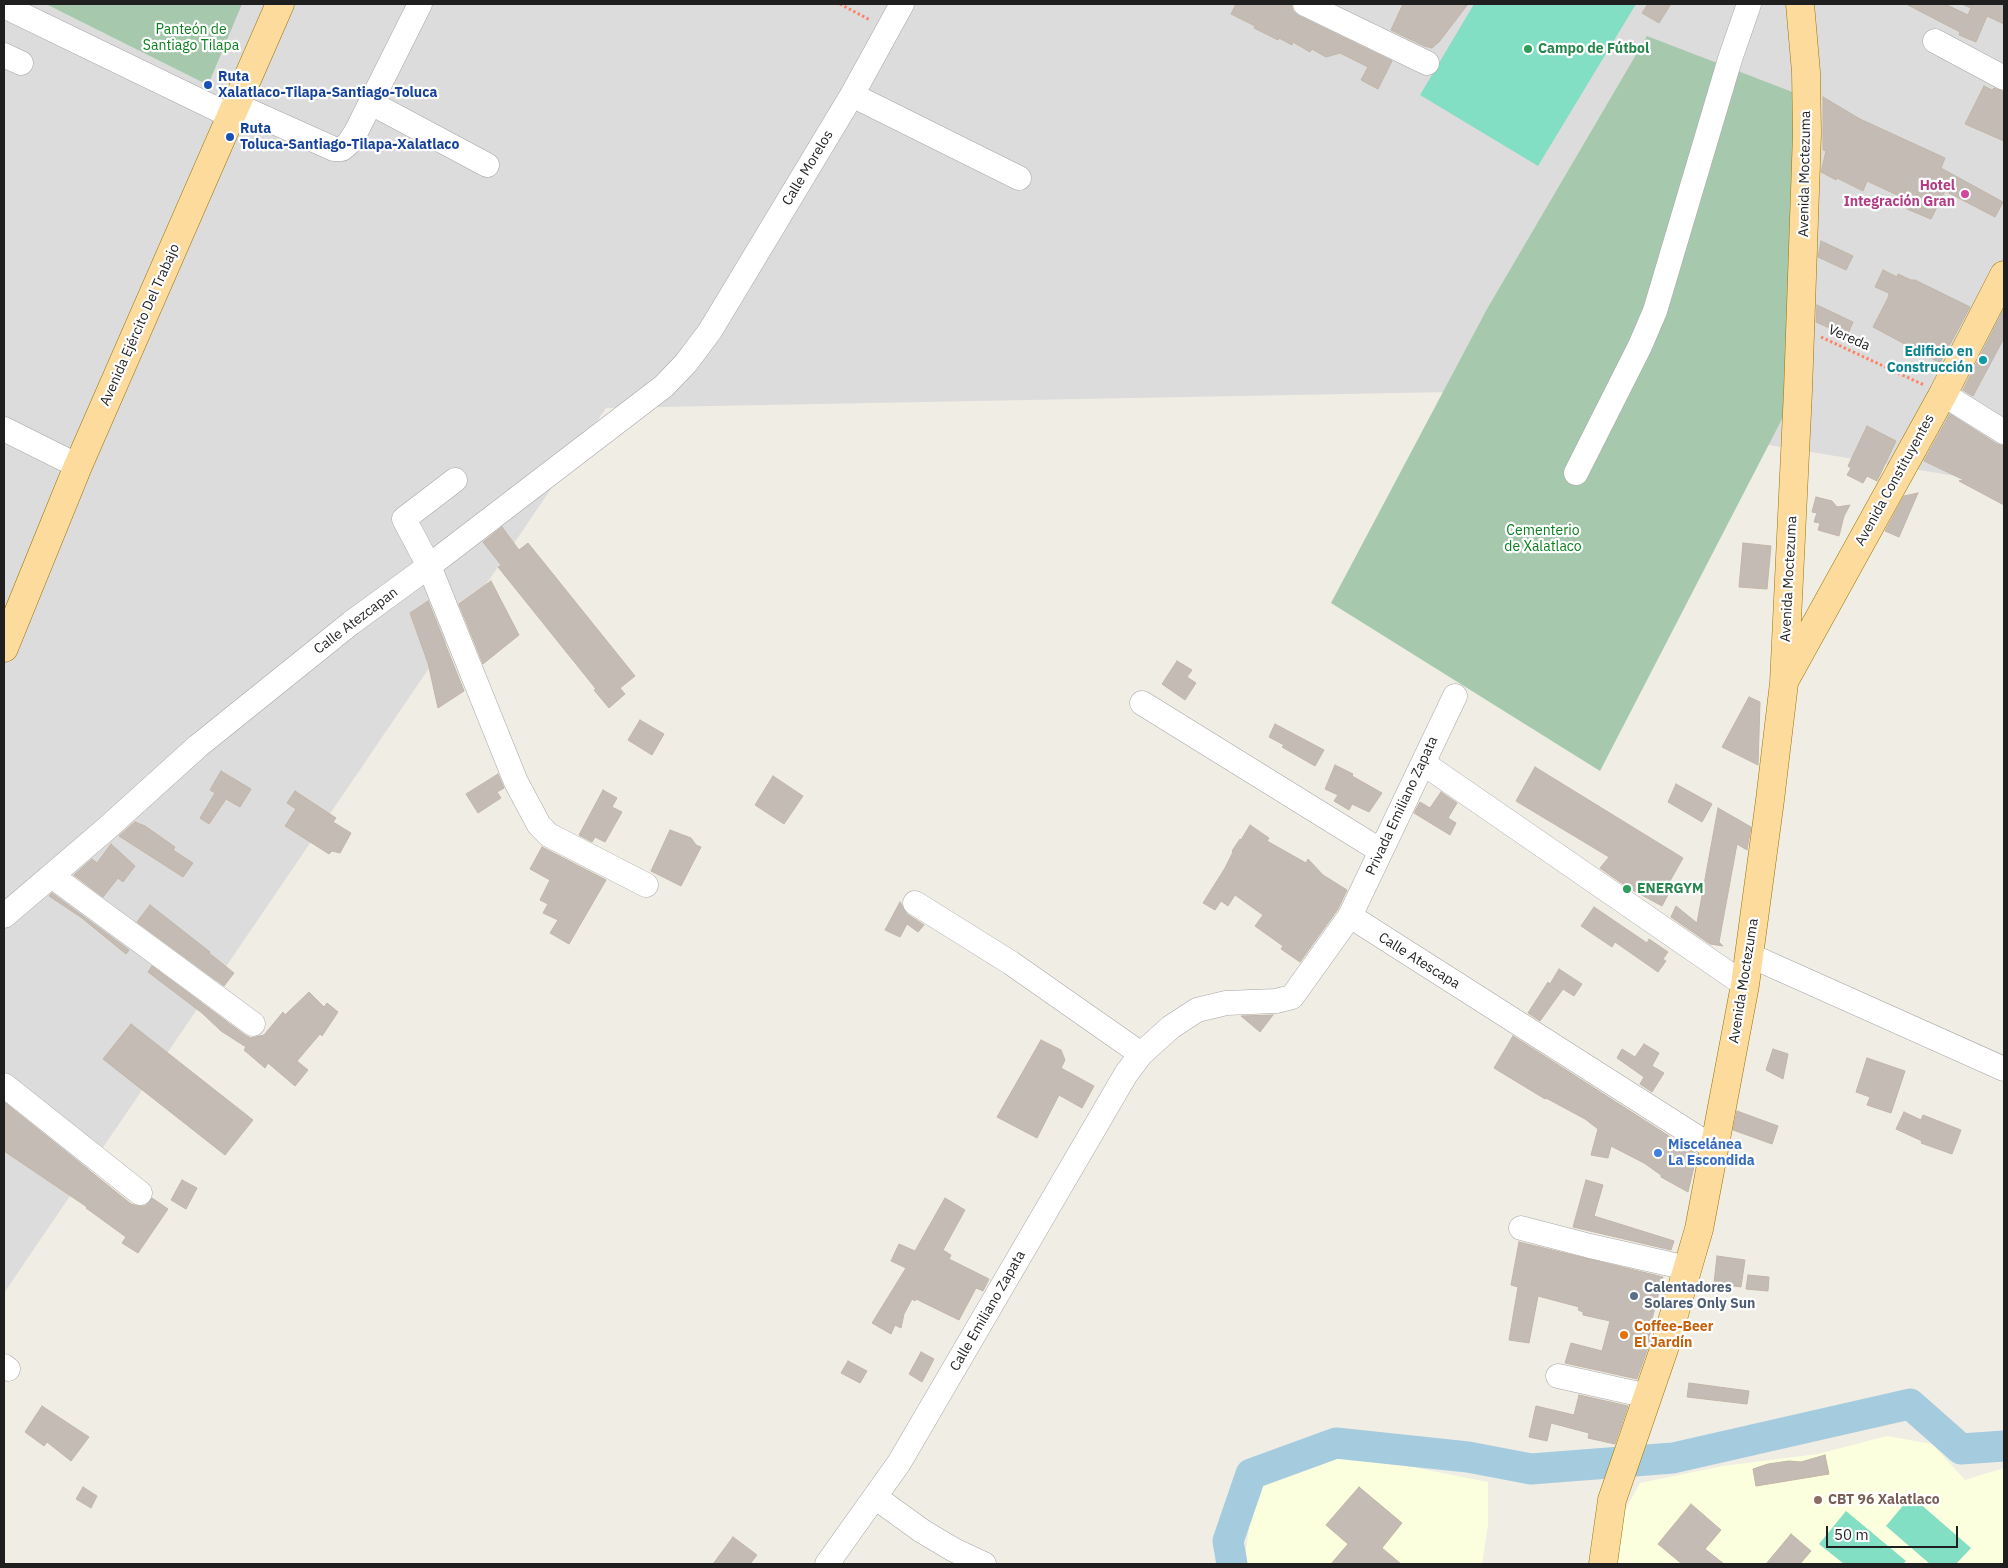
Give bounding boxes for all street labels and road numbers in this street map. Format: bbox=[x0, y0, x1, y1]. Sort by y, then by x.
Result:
street label: Avenida Moctezuma bbox=[1795, 111, 1815, 237]
street label: Calle Morelos bbox=[779, 127, 837, 209]
street label: Avenida Ejército Del Trabajo bbox=[97, 241, 183, 409]
street label: Vereda bbox=[1825, 321, 1873, 355]
street label: Avenida Constituyentes bbox=[1852, 411, 1938, 549]
street label: Avenida Moctezuma bbox=[1777, 515, 1801, 643]
street label: Calle Atezcapan bbox=[311, 584, 401, 658]
street label: Privada Emiliano Zapata bbox=[1362, 734, 1442, 878]
street label: Avenida Moctezuma bbox=[1726, 917, 1762, 1045]
street label: Calle Atescapa bbox=[1375, 929, 1463, 993]
street label: Calle Emiliano Zapata bbox=[947, 1248, 1029, 1374]

